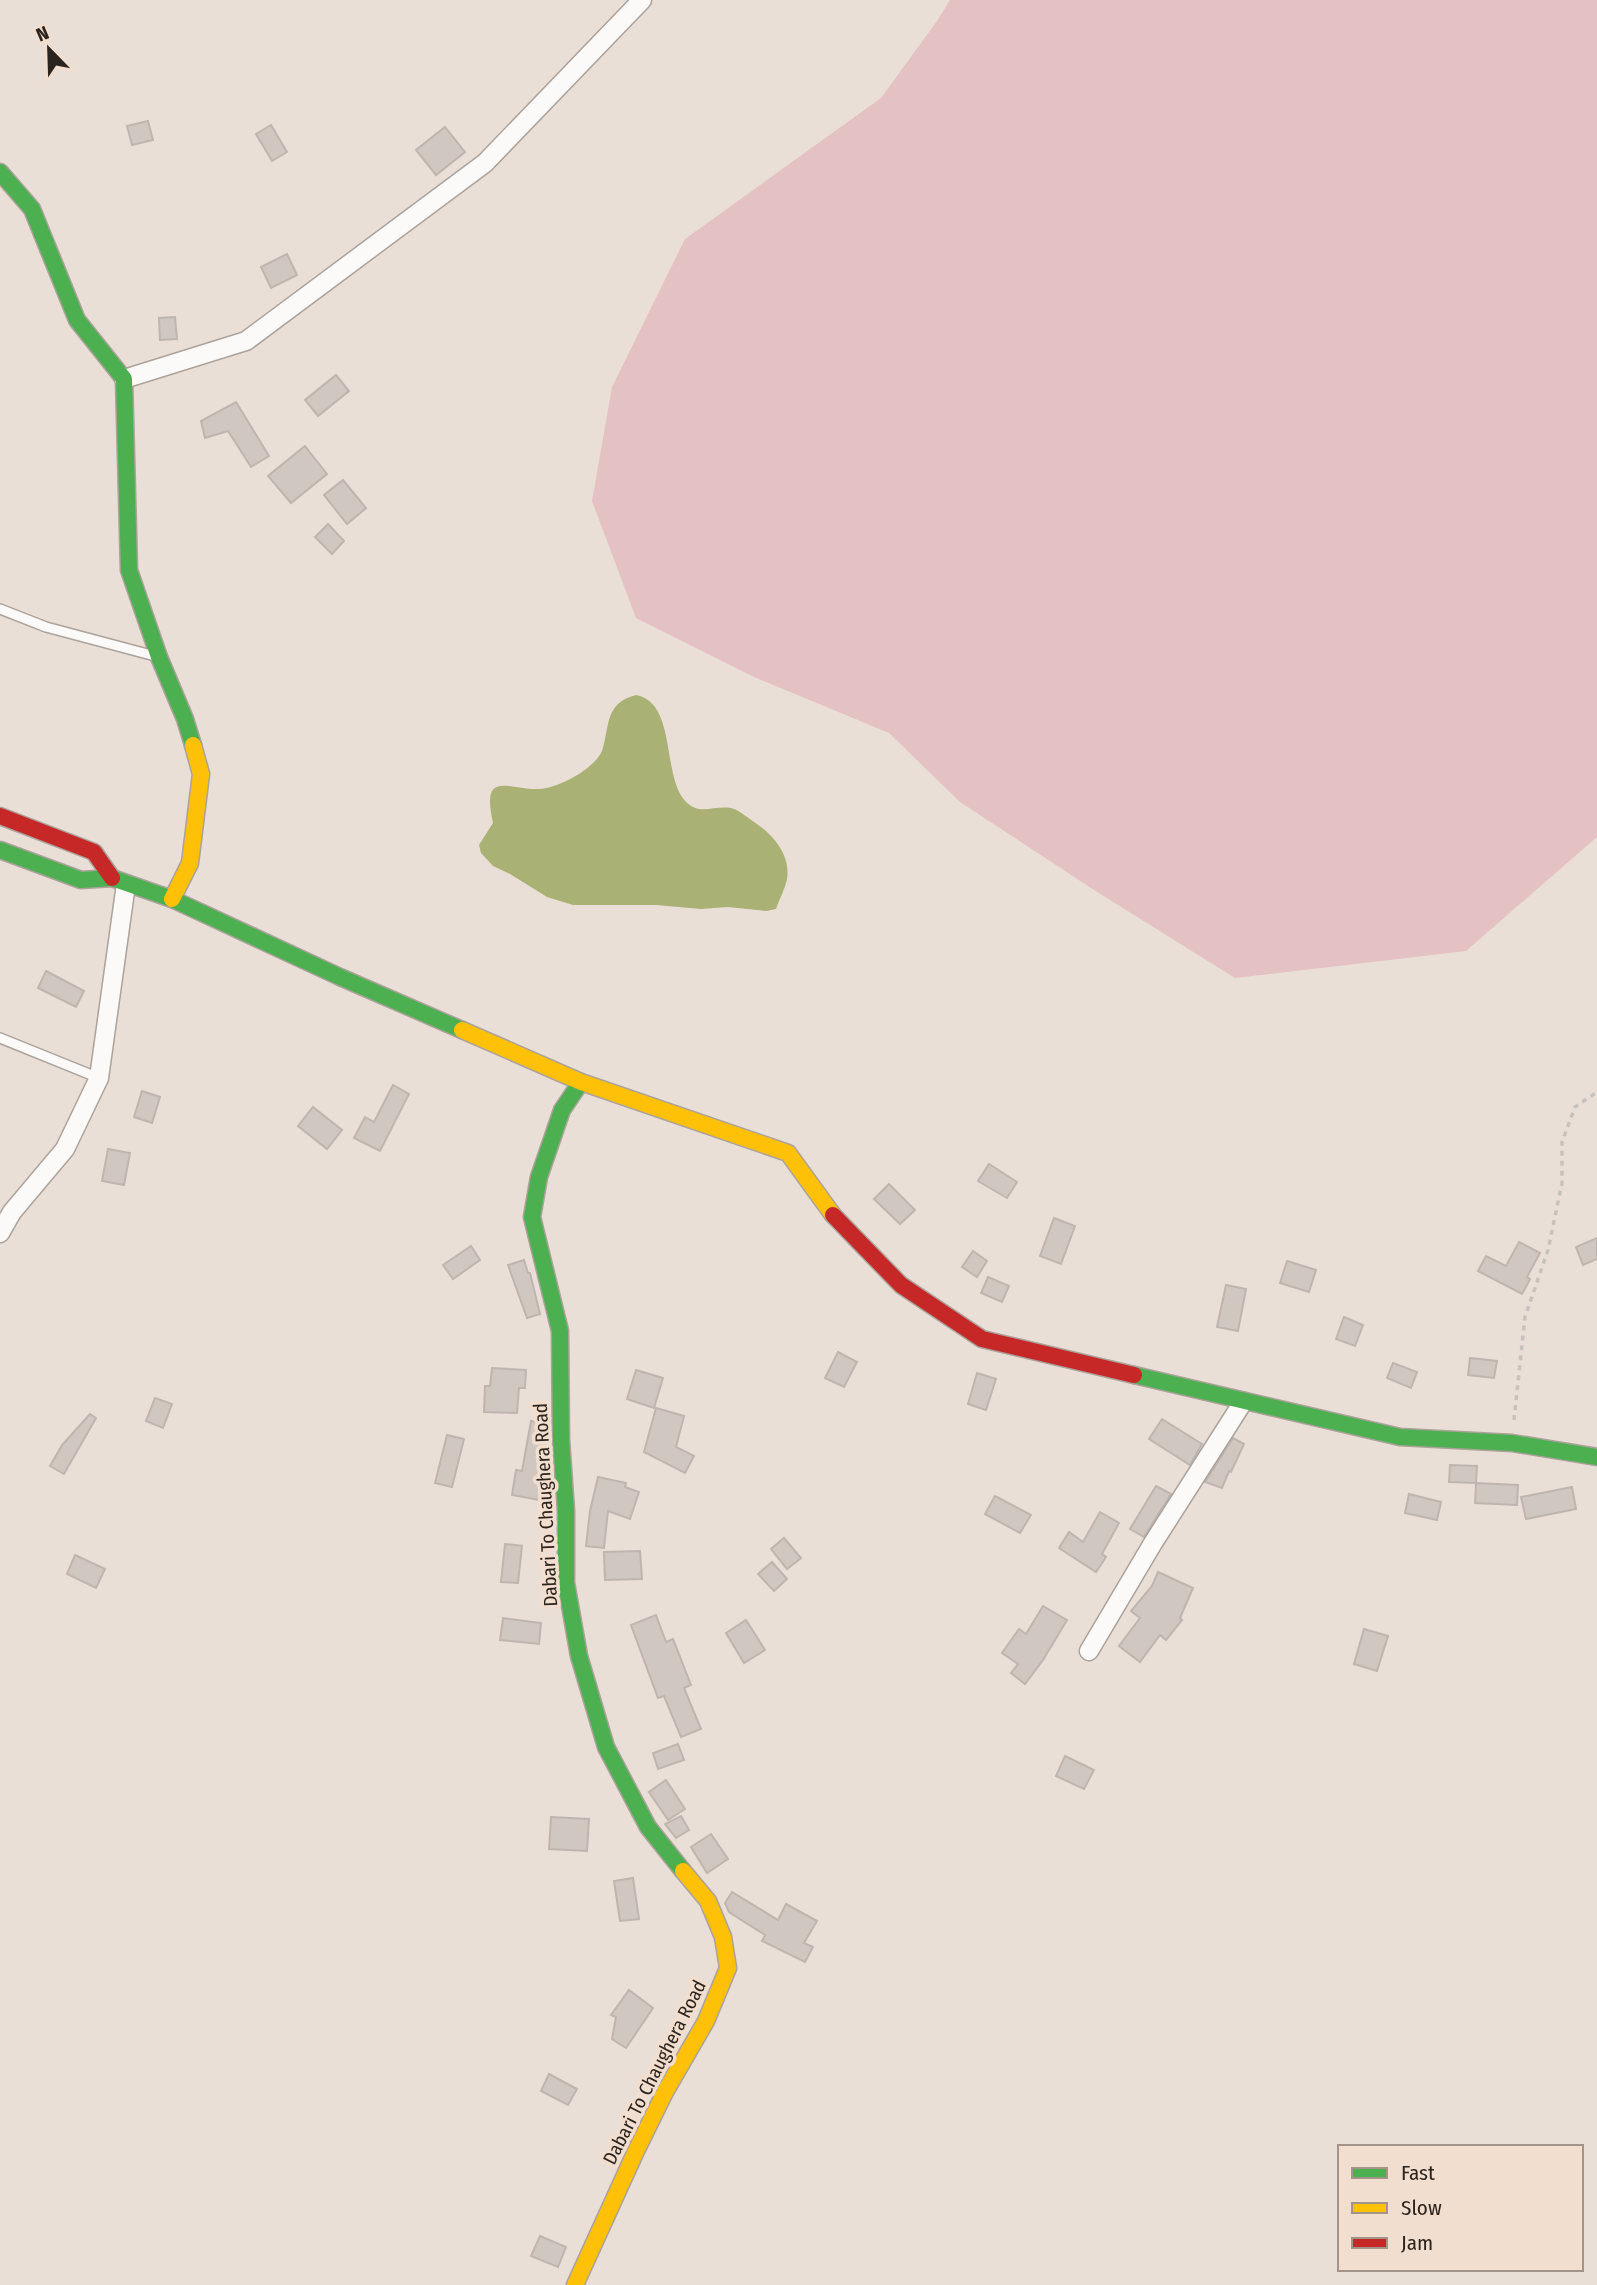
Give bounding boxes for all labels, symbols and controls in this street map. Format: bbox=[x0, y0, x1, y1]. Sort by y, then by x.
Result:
north arrow bbox=[14, 14, 84, 84]
text: N bbox=[33, 21, 52, 47]
street label: Dabari To Chaughera Road bbox=[529, 1403, 562, 1607]
street label: Dabari To Chaughera Road bbox=[598, 1976, 711, 2168]
legend bbox=[1338, 2145, 1583, 2271]
text: Fast bbox=[1401, 2160, 1435, 2186]
text: Slow bbox=[1401, 2195, 1442, 2221]
text: Jam bbox=[1401, 2230, 1433, 2256]

